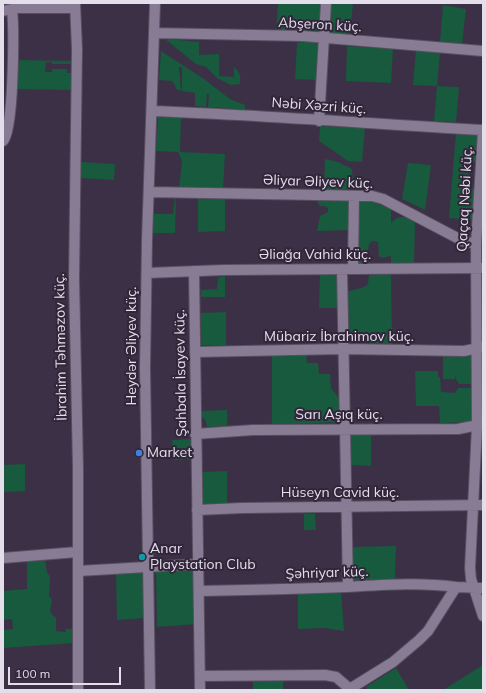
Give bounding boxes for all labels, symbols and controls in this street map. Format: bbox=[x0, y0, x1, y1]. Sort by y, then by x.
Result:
street label: Abşeron küç. bbox=[278, 14, 362, 36]
street label: Nəbi Xəzri küç. bbox=[271, 94, 367, 118]
street label: Qaçaq Nəbi küç. bbox=[454, 146, 476, 252]
street label: Əliyar Əliyev küç. bbox=[263, 172, 373, 192]
street label: Əliağa Vahid küç. bbox=[259, 247, 371, 263]
street label: İbrahim Təhməzov küç. bbox=[51, 273, 71, 421]
street label: Heydər Əliyev küç. bbox=[124, 287, 140, 405]
street label: Şahbala İsayev küç. bbox=[171, 309, 191, 437]
street label: Mübariz İbrahimov küç. bbox=[264, 329, 414, 345]
street label: Sarı Aşıq küç. bbox=[295, 407, 383, 423]
place label: Market bbox=[147, 445, 192, 461]
marker: Market bbox=[134, 448, 144, 458]
street label: Hüseyn Cavid küç. bbox=[281, 485, 399, 501]
place label: Anar Playstation Club bbox=[150, 541, 256, 574]
marker: Anar Playstation Club bbox=[137, 552, 147, 562]
street label: Şəhriyar küç. bbox=[285, 563, 369, 583]
scale bar bbox=[10, 659, 123, 685]
text: 100 m bbox=[15, 666, 50, 681]

